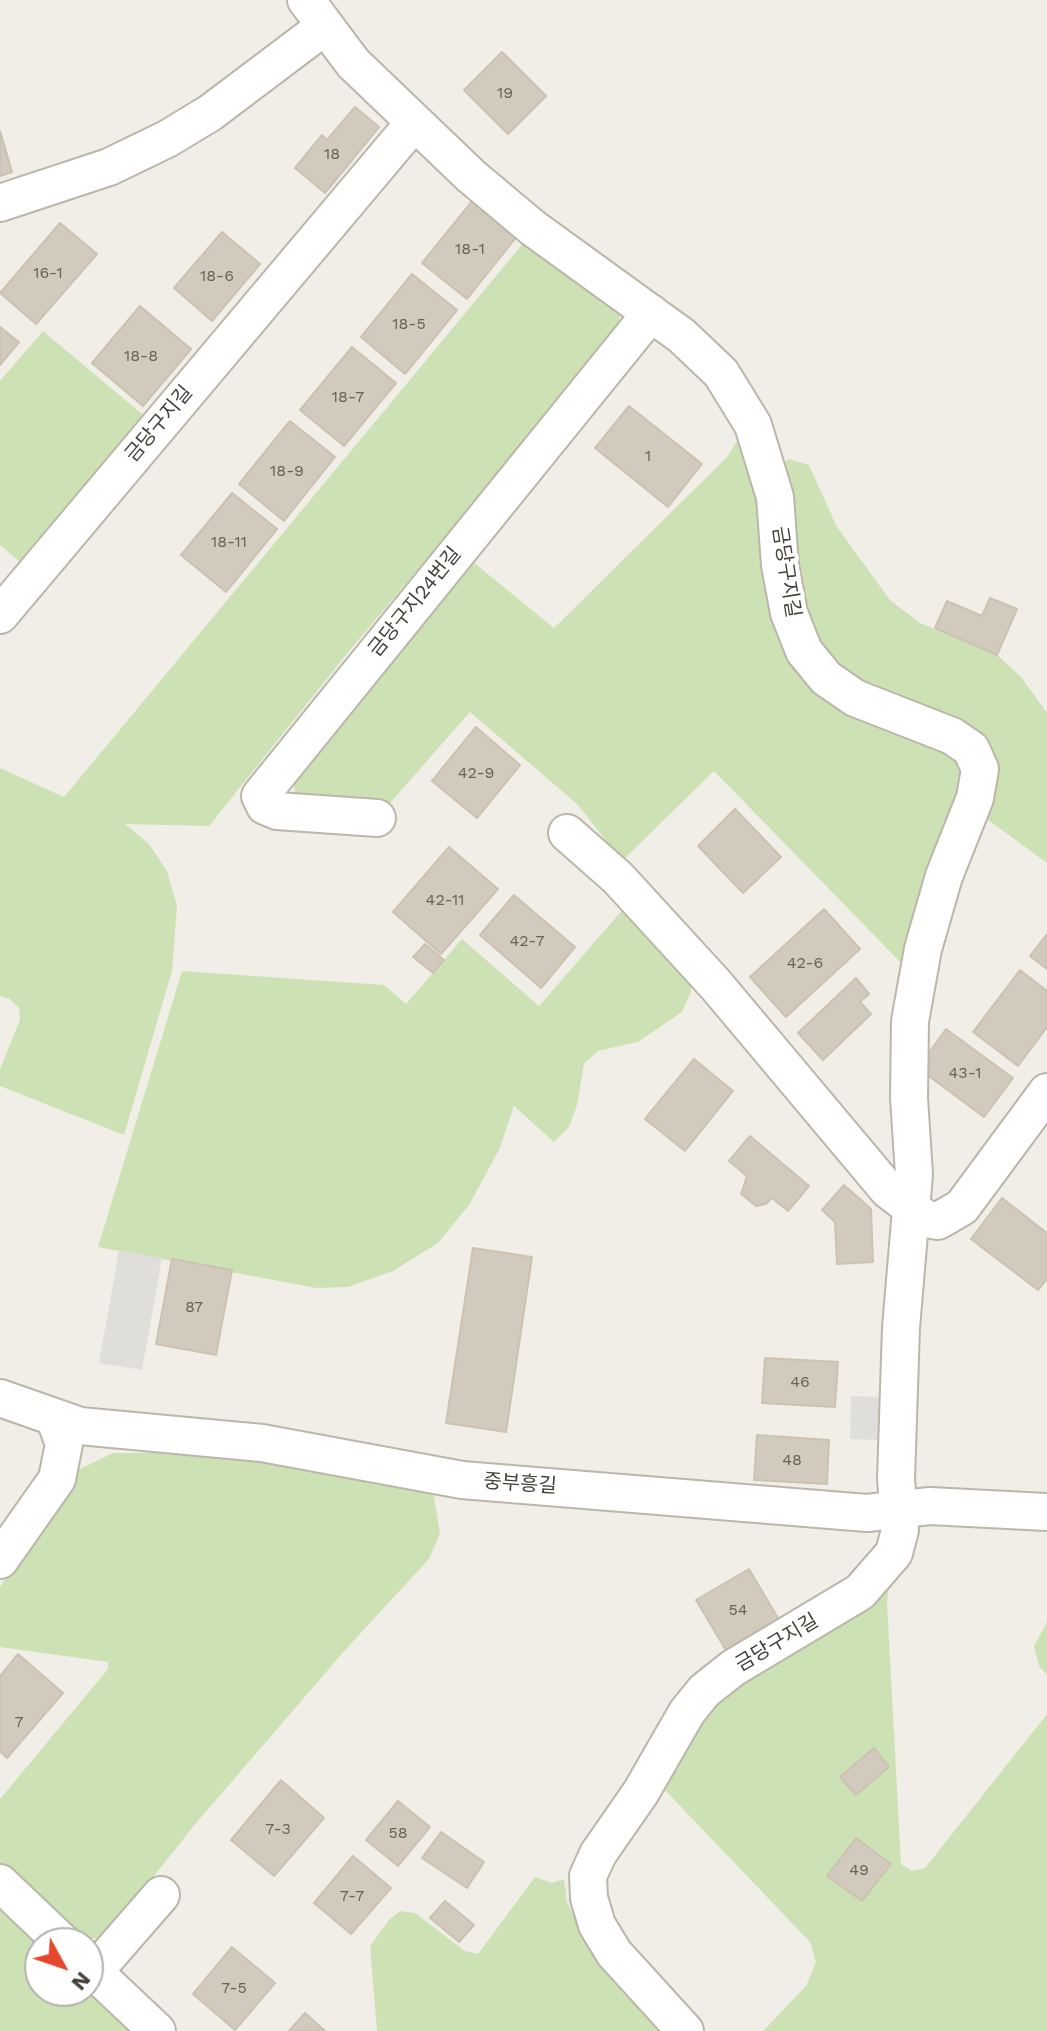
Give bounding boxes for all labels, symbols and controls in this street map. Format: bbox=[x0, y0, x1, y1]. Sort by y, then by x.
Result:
house number: 19 bbox=[497, 83, 513, 103]
house number: 18 bbox=[324, 144, 340, 164]
house number: 18-1 bbox=[455, 239, 485, 259]
house number: 16-1 bbox=[33, 263, 63, 283]
house number: 18-6 bbox=[200, 266, 234, 286]
house number: 18-5 bbox=[392, 314, 426, 334]
house number: 18-8 bbox=[124, 346, 158, 366]
street label: 금당구지길 bbox=[120, 381, 198, 467]
house number: 18-7 bbox=[332, 387, 364, 407]
house number: 1 bbox=[645, 446, 651, 466]
house number: 18-9 bbox=[270, 461, 304, 481]
street label: 금당구지길 bbox=[767, 525, 805, 619]
house number: 18-11 bbox=[211, 532, 247, 552]
street label: 금당구지24번길 bbox=[364, 543, 466, 661]
house number: 42-9 bbox=[458, 763, 494, 783]
house number: 42-11 bbox=[426, 890, 464, 910]
house number: 42-7 bbox=[510, 931, 544, 951]
house number: 42-6 bbox=[787, 953, 823, 973]
house number: 43-1 bbox=[949, 1063, 981, 1083]
house number: 87 bbox=[185, 1297, 203, 1317]
house number: 46 bbox=[790, 1372, 810, 1392]
house number: 48 bbox=[782, 1450, 802, 1470]
street label: 중부흥길 bbox=[482, 1469, 558, 1499]
house number: 54 bbox=[728, 1600, 748, 1620]
street label: 금당구지길 bbox=[731, 1609, 823, 1677]
house number: 7 bbox=[15, 1712, 23, 1732]
house number: 7-3 bbox=[265, 1819, 291, 1839]
house number: 58 bbox=[388, 1823, 408, 1843]
house number: 49 bbox=[849, 1860, 869, 1880]
house number: 7-7 bbox=[340, 1886, 364, 1906]
north arrow bbox=[24, 1927, 104, 2007]
text: N bbox=[66, 1967, 96, 1996]
house number: 7-5 bbox=[221, 1978, 247, 1998]

